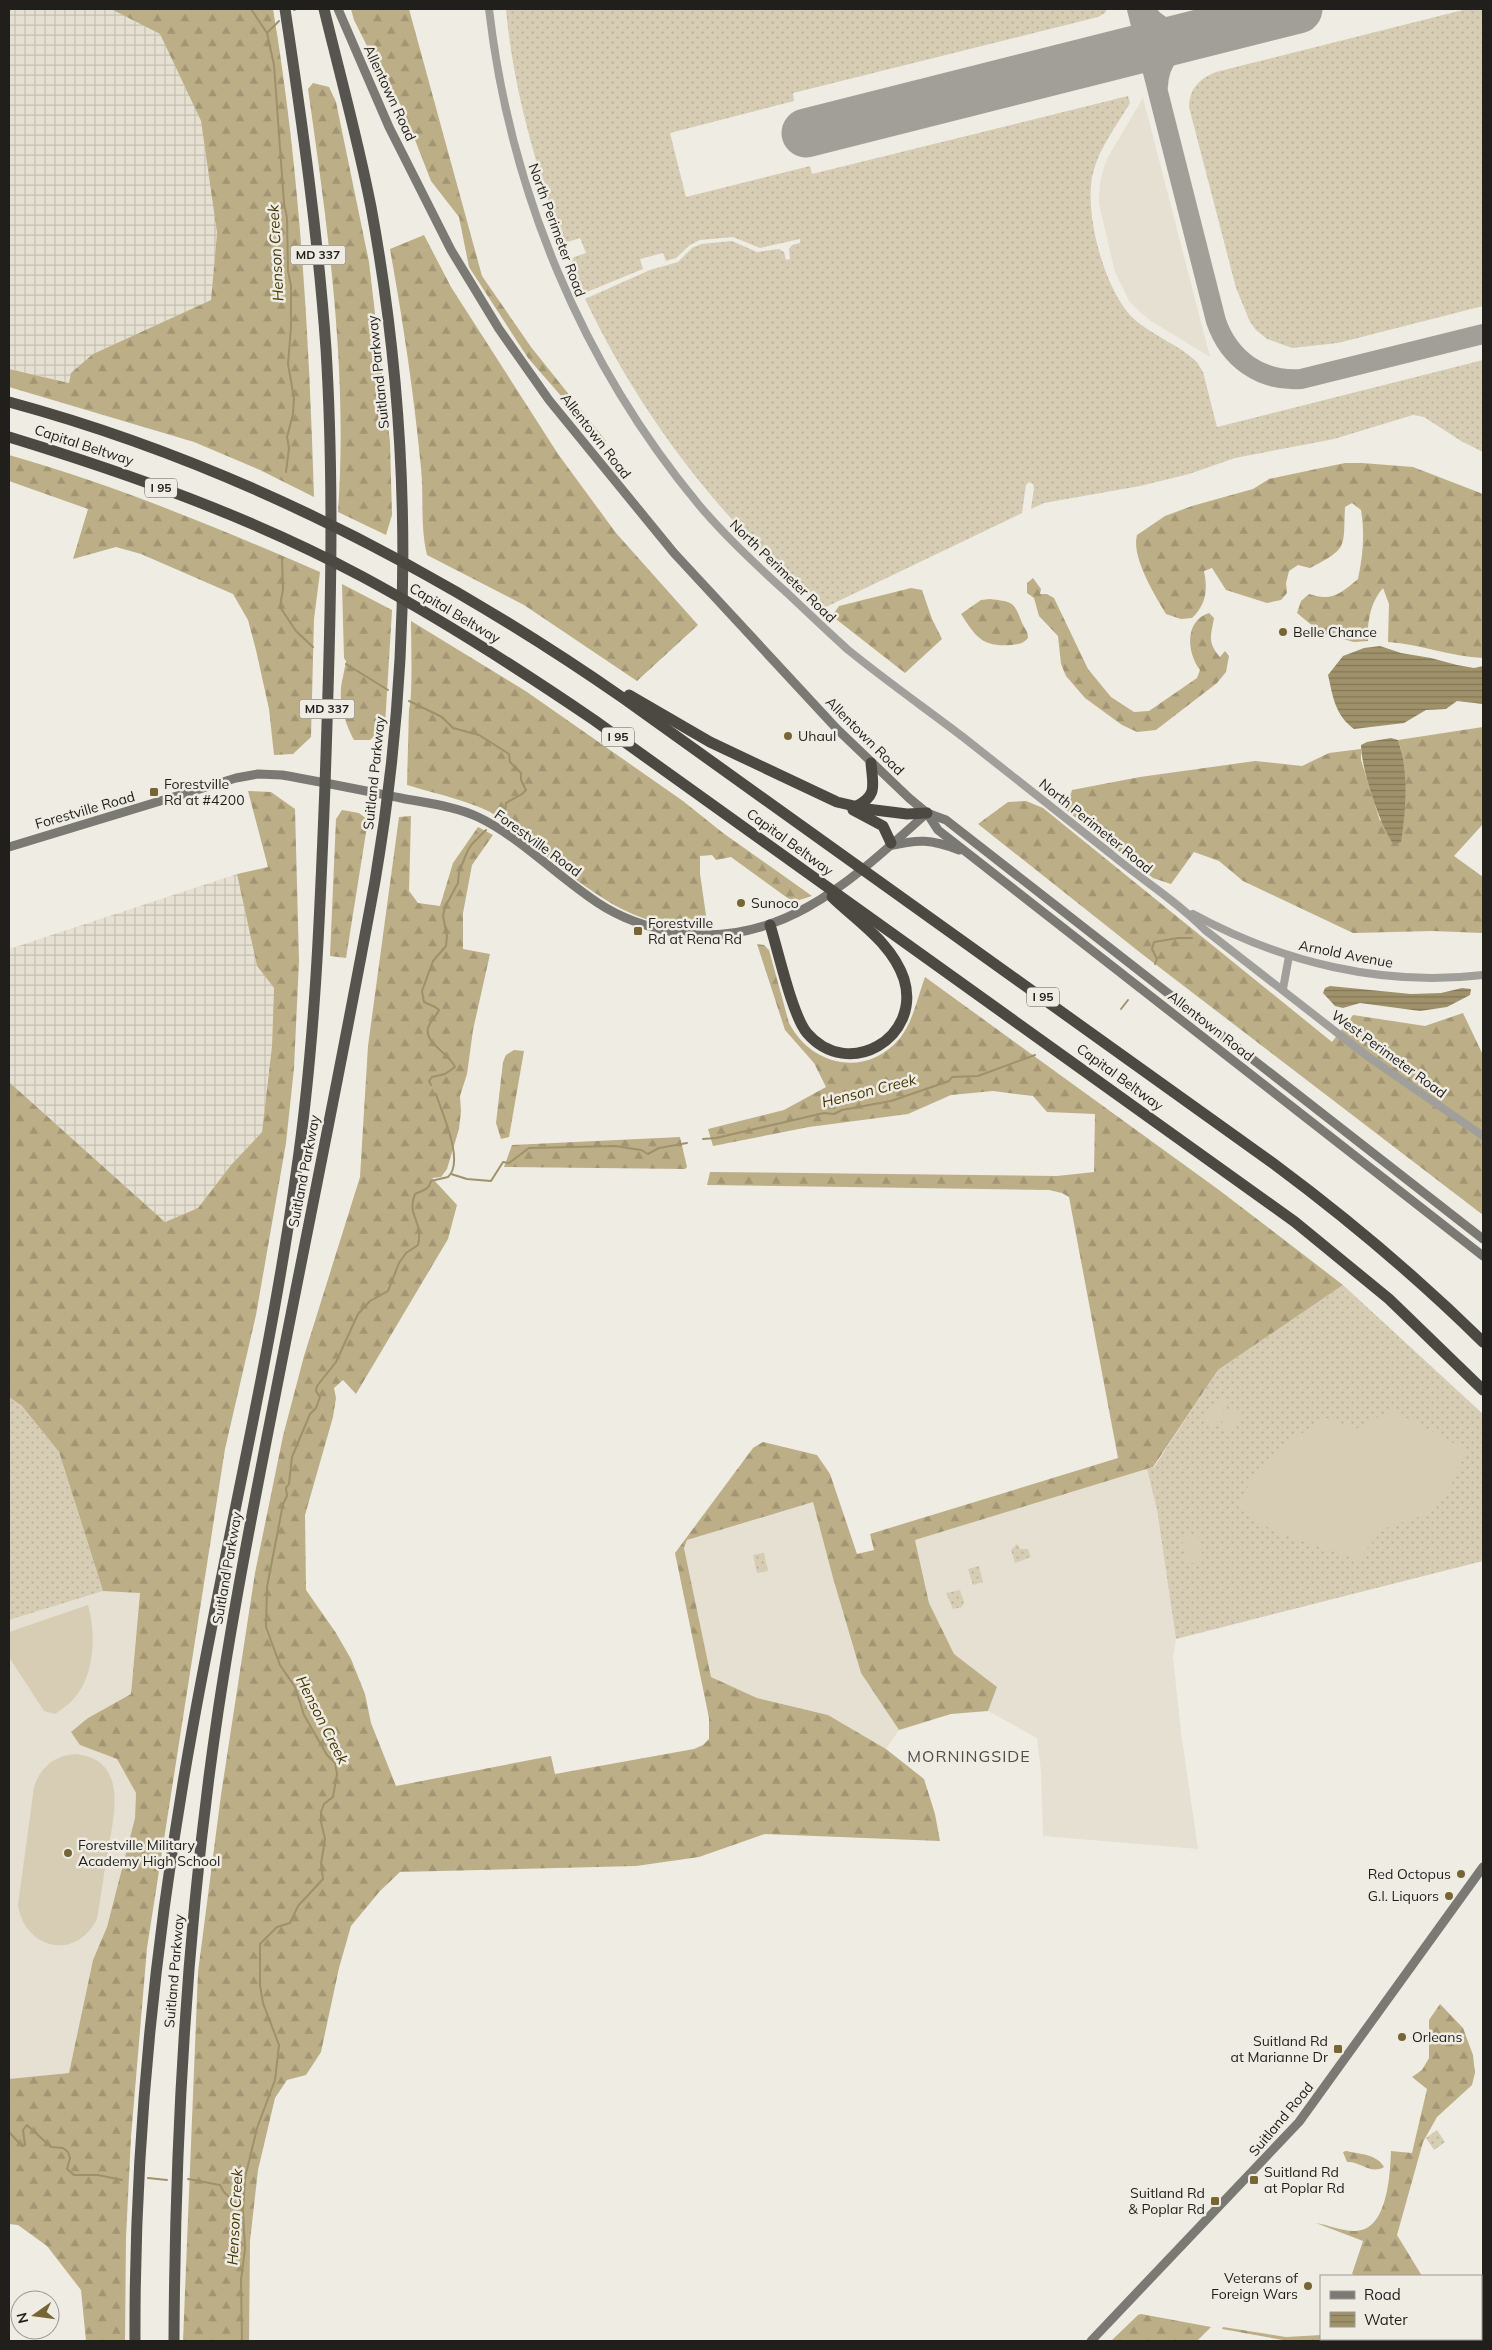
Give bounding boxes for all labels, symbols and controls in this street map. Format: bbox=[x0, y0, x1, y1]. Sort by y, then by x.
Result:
street label: Allentown Road bbox=[360, 42, 420, 144]
street label: North Perimeter Road bbox=[524, 161, 590, 299]
water label: Henson Creek bbox=[263, 203, 288, 302]
road number: MD 337 bbox=[290, 246, 346, 264]
street label: Suitland Parkway bbox=[363, 314, 393, 430]
street label: Allentown Road bbox=[557, 390, 635, 482]
street label: Capital Beltway bbox=[32, 421, 136, 470]
road number: I 95 bbox=[145, 478, 177, 498]
street label: North Perimeter Road bbox=[726, 516, 840, 626]
street label: Capital Beltway bbox=[406, 579, 504, 648]
place label: Belle Chance bbox=[1293, 623, 1377, 641]
marker: Belle Chance bbox=[1277, 626, 1289, 638]
street label: Allentown Road bbox=[822, 693, 908, 779]
road number: MD 337 bbox=[300, 700, 354, 719]
street label: Suitland Parkway bbox=[359, 715, 389, 831]
place label: Uhaul bbox=[798, 727, 836, 745]
road number: I 95 bbox=[602, 728, 634, 746]
marker: Uhaul bbox=[782, 730, 794, 742]
place label: Forestville Rd at #4200 bbox=[164, 775, 245, 809]
street label: North Perimeter Road bbox=[1036, 775, 1156, 877]
marker: Forestville Rd at #4200 bbox=[148, 786, 160, 798]
street label: Forestville Road bbox=[33, 787, 137, 833]
street label: Capital Beltway bbox=[743, 804, 837, 880]
street label: Forestville Road bbox=[491, 805, 585, 881]
place label: Sunoco bbox=[751, 894, 799, 912]
marker: Sunoco bbox=[735, 897, 747, 909]
place label: Forestville Rd at Rena Rd bbox=[648, 914, 742, 948]
marker: Forestville Rd at Rena Rd bbox=[632, 925, 644, 937]
street label: Arnold Avenue bbox=[1297, 936, 1395, 972]
street label: Allentown Road bbox=[1165, 987, 1257, 1065]
road number: I 95 bbox=[1027, 988, 1059, 1006]
street label: West Perimeter Road bbox=[1328, 1006, 1450, 1102]
street label: Capital Beltway bbox=[1073, 1039, 1167, 1115]
water label: Henson Creek bbox=[820, 1069, 919, 1111]
street label: Suitland Parkway bbox=[284, 1113, 324, 1229]
street label: Suitland Parkway bbox=[208, 1510, 246, 1626]
water label: Henson Creek bbox=[292, 1672, 353, 1768]
district label: MORNINGSIDE bbox=[907, 1746, 1031, 1766]
place label: Forestville Military Academy High School bbox=[78, 1836, 220, 1870]
marker: Forestville Military Academy High School bbox=[62, 1847, 74, 1859]
place label: Red Octopus bbox=[1368, 1865, 1451, 1883]
marker: Red Octopus bbox=[1455, 1868, 1467, 1880]
place label: G.I. Liquors bbox=[1368, 1887, 1439, 1905]
marker: G.I. Liquors bbox=[1443, 1890, 1455, 1902]
street label: Suitland Parkway bbox=[160, 1913, 188, 2029]
place label: Orleans bbox=[1412, 2028, 1462, 2046]
marker: Orleans bbox=[1396, 2031, 1408, 2043]
place label: Suitland Rd at Marianne Dr bbox=[1231, 2032, 1329, 2066]
marker: Suitland Rd at Marianne Dr bbox=[1332, 2043, 1344, 2055]
street label: Suitland Road bbox=[1245, 2078, 1317, 2160]
place label: Suitland Rd at Poplar Rd bbox=[1264, 2163, 1345, 2197]
water label: Henson Creek bbox=[222, 2167, 247, 2266]
marker: Suitland Rd at Poplar Rd bbox=[1248, 2174, 1260, 2186]
place label: Suitland Rd & Poplar Rd bbox=[1128, 2184, 1205, 2218]
marker: Suitland Rd & Poplar Rd bbox=[1209, 2195, 1221, 2207]
place label: Veterans of Foreign Wars bbox=[1211, 2269, 1298, 2303]
legend bbox=[1320, 2275, 1482, 2340]
marker: Veterans of Foreign Wars bbox=[1302, 2280, 1314, 2292]
text: Road bbox=[1364, 2285, 1401, 2304]
north arrow bbox=[10, 2290, 60, 2340]
text: Water bbox=[1364, 2310, 1408, 2329]
text: N bbox=[12, 2311, 32, 2325]

